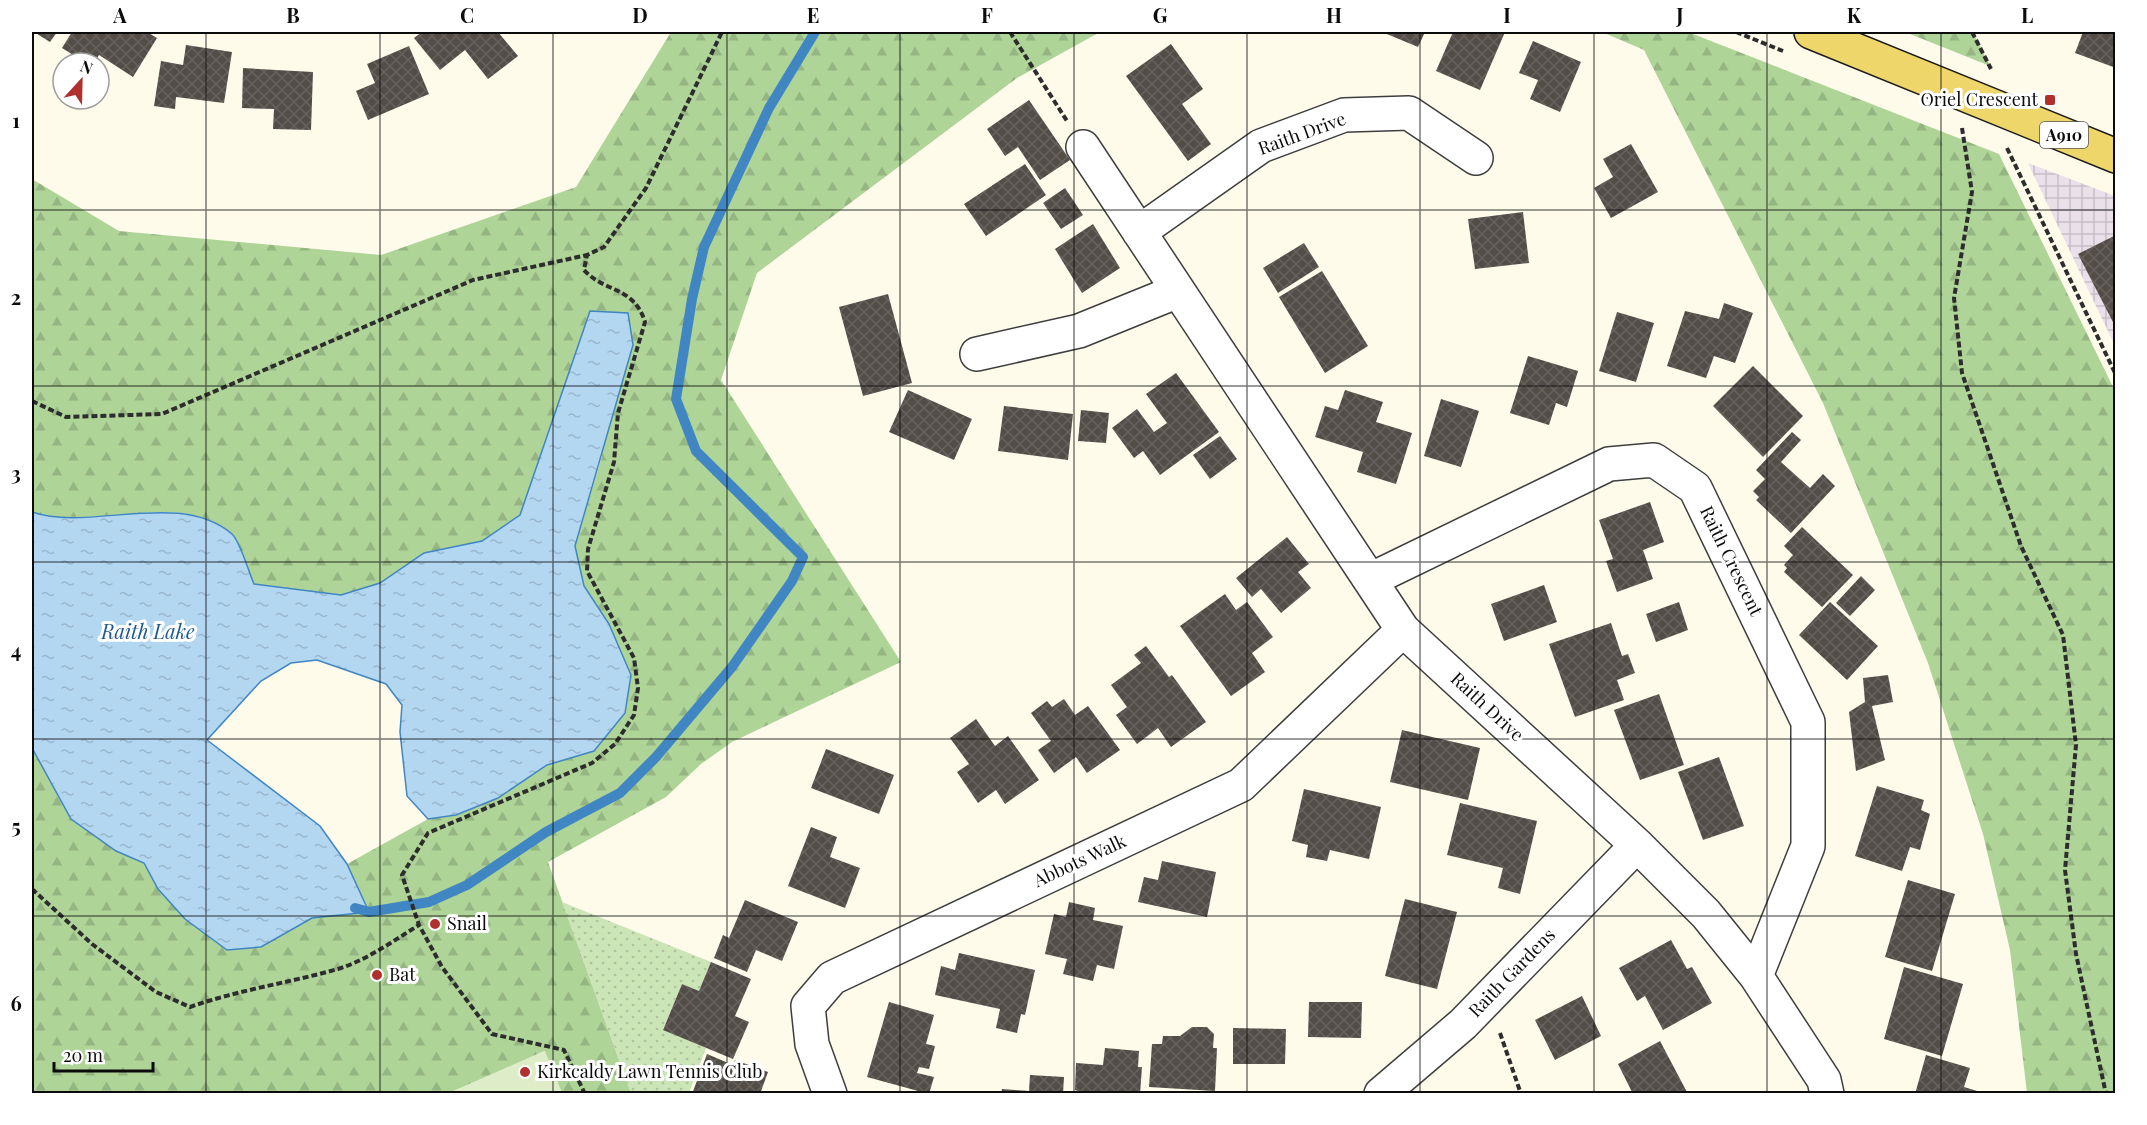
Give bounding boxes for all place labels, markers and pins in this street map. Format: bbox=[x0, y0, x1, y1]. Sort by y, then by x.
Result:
place label: Oriel Crescent bbox=[1920, 87, 2039, 111]
marker: Oriel Crescent bbox=[2043, 93, 2057, 107]
place label: Snail bbox=[447, 911, 487, 935]
marker: Snail bbox=[428, 917, 442, 931]
place label: Bat bbox=[389, 962, 416, 986]
marker: Bat bbox=[370, 968, 384, 982]
place label: Kirkcaldy Lawn Tennis Club bbox=[537, 1059, 762, 1083]
marker: Kirkcaldy Lawn Tennis Club bbox=[518, 1065, 532, 1079]

